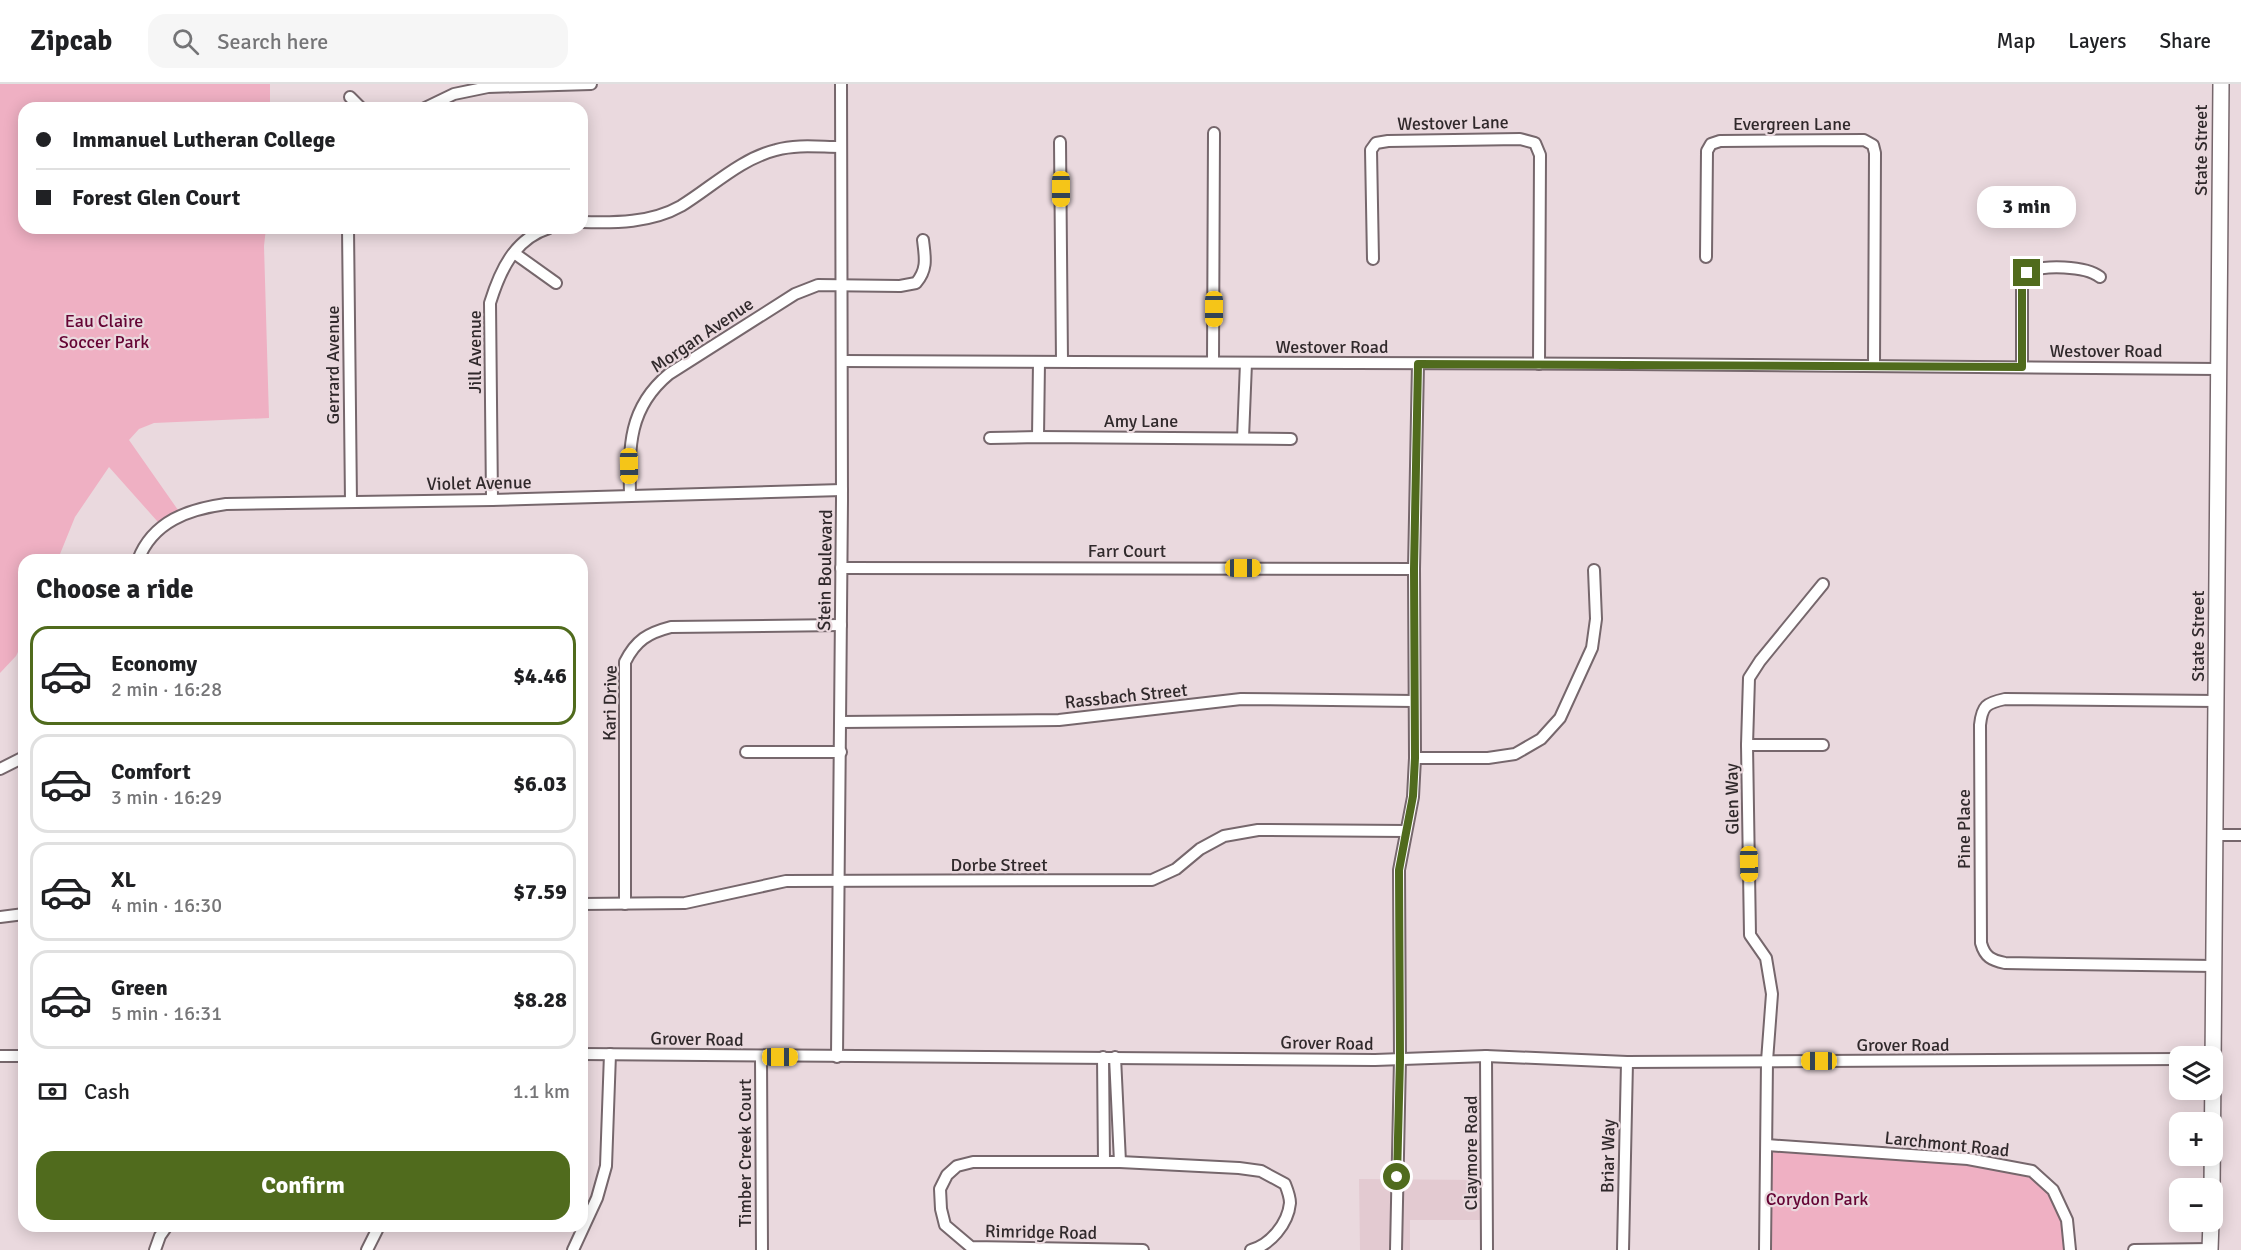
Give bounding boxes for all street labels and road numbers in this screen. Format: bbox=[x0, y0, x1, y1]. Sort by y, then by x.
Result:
street label: State Street bbox=[2190, 104, 2212, 196]
street label: Westover Lane bbox=[1397, 111, 1509, 135]
street label: Evergreen Lane bbox=[1733, 113, 1851, 135]
street label: Morgan Avenue bbox=[646, 293, 758, 377]
street label: Gerrard Avenue bbox=[322, 305, 344, 425]
street label: Jill Avenue bbox=[464, 310, 486, 394]
street label: Westover Road bbox=[1276, 336, 1388, 358]
street label: Westover Road bbox=[2050, 340, 2162, 362]
street label: Amy Lane bbox=[1104, 410, 1178, 432]
street label: Violet Avenue bbox=[426, 471, 532, 495]
street label: Stein Boulevard bbox=[813, 509, 837, 631]
street label: Farr Court bbox=[1088, 540, 1166, 562]
street label: State Street bbox=[2187, 590, 2209, 682]
street label: Kari Drive bbox=[598, 665, 622, 741]
street label: Rassbach Street bbox=[1064, 679, 1188, 713]
street label: Glen Way bbox=[1720, 763, 1744, 835]
street label: Pine Place bbox=[1953, 789, 1975, 869]
street label: Dorbe Street bbox=[950, 854, 1048, 876]
street label: Grover Road bbox=[650, 1027, 744, 1051]
street label: Grover Road bbox=[1280, 1031, 1374, 1055]
street label: Grover Road bbox=[1856, 1034, 1950, 1056]
street label: Timber Creek Court bbox=[734, 1079, 756, 1227]
street label: Claymore Road bbox=[1460, 1096, 1482, 1210]
street label: Briar Way bbox=[1596, 1118, 1620, 1193]
street label: Larchmont Road bbox=[1884, 1127, 2010, 1161]
street label: Rimridge Road bbox=[985, 1220, 1097, 1244]

